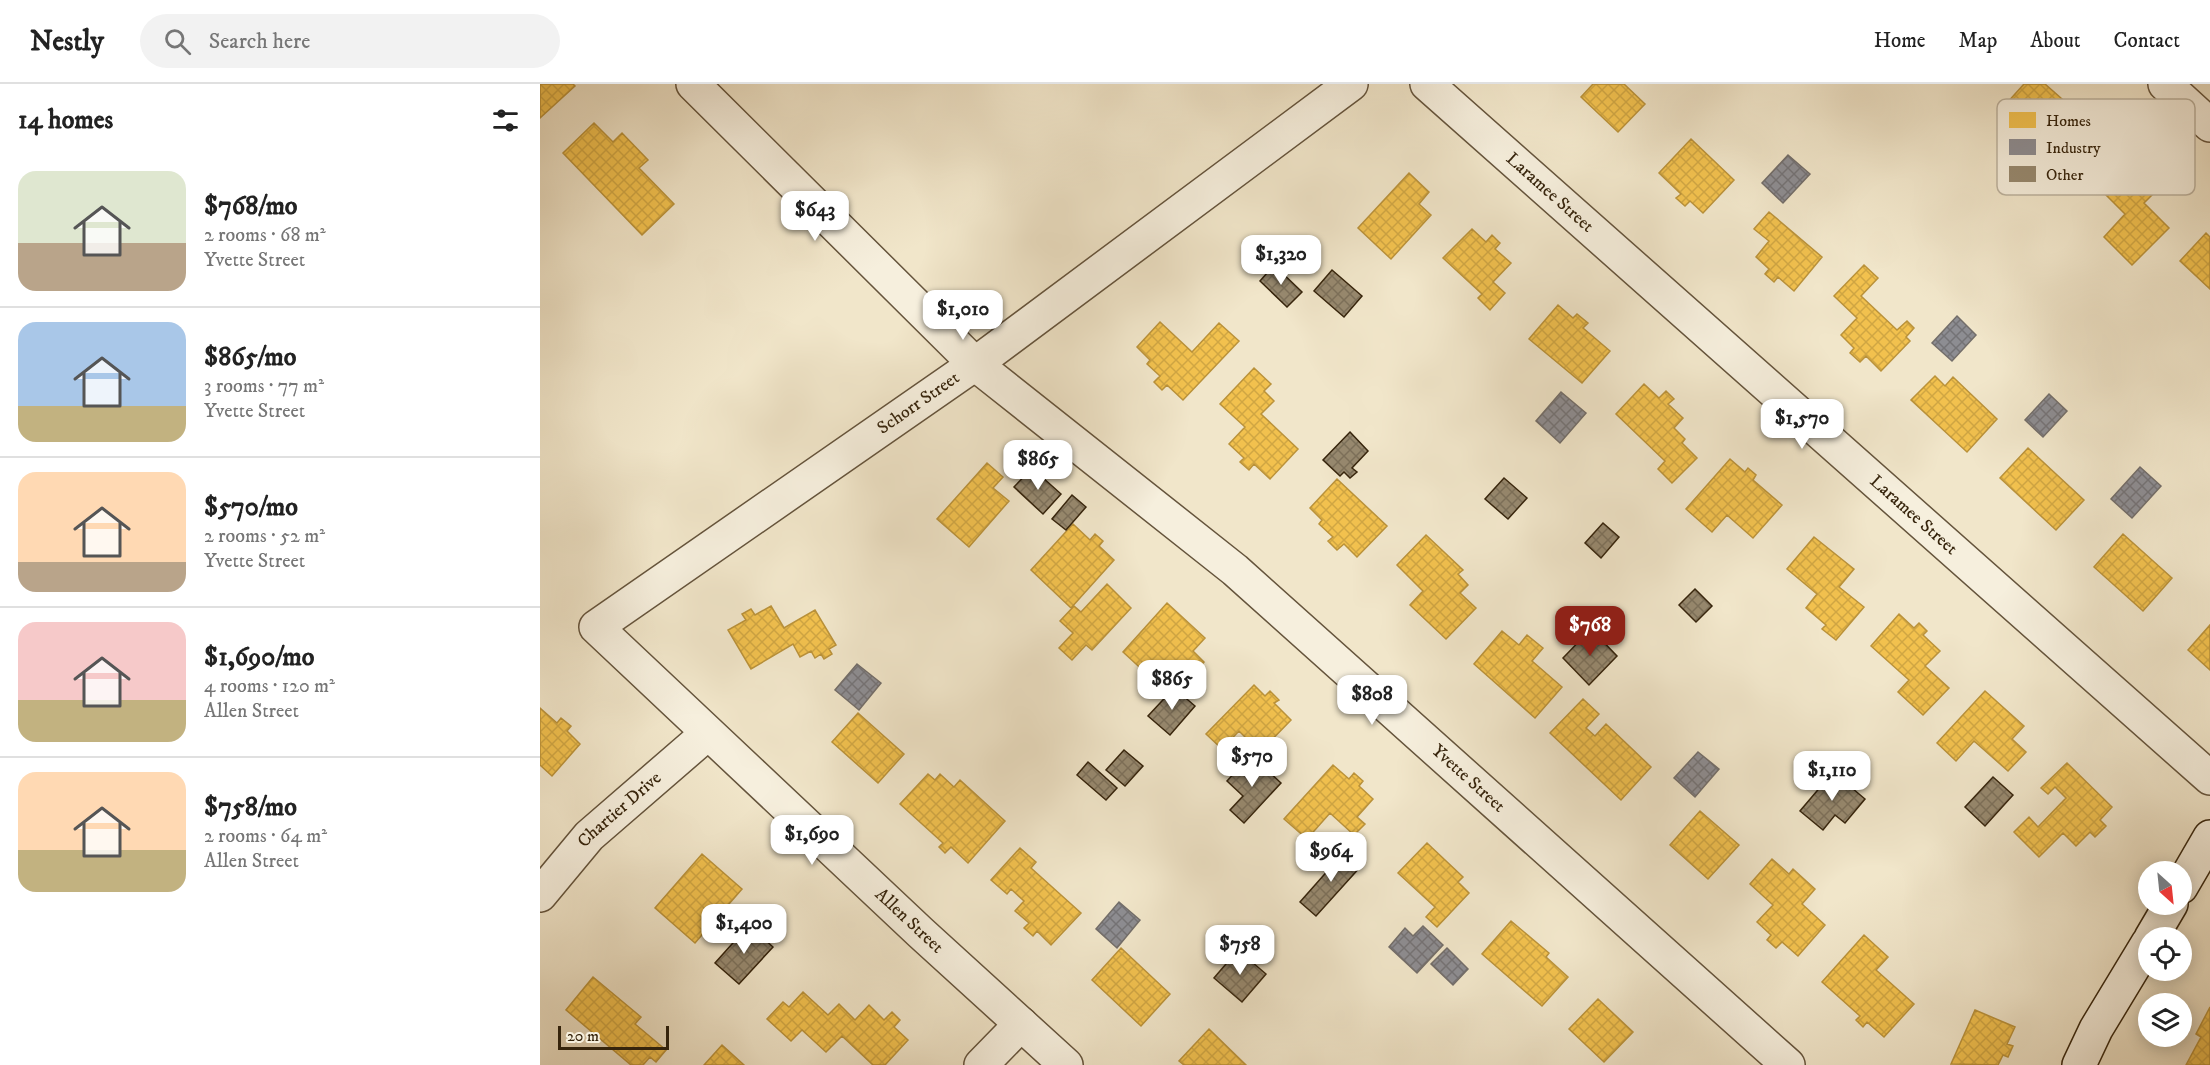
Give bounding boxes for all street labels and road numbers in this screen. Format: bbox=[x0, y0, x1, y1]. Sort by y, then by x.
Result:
street label: Laramee Street bbox=[1501, 148, 1598, 238]
street label: Schorr Street bbox=[873, 367, 964, 439]
street label: Laramee Street bbox=[1865, 470, 1962, 560]
street label: Yvette Street bbox=[1427, 740, 1510, 817]
street label: Chartier Drive bbox=[573, 767, 666, 852]
street label: Allen Street bbox=[870, 884, 948, 958]

